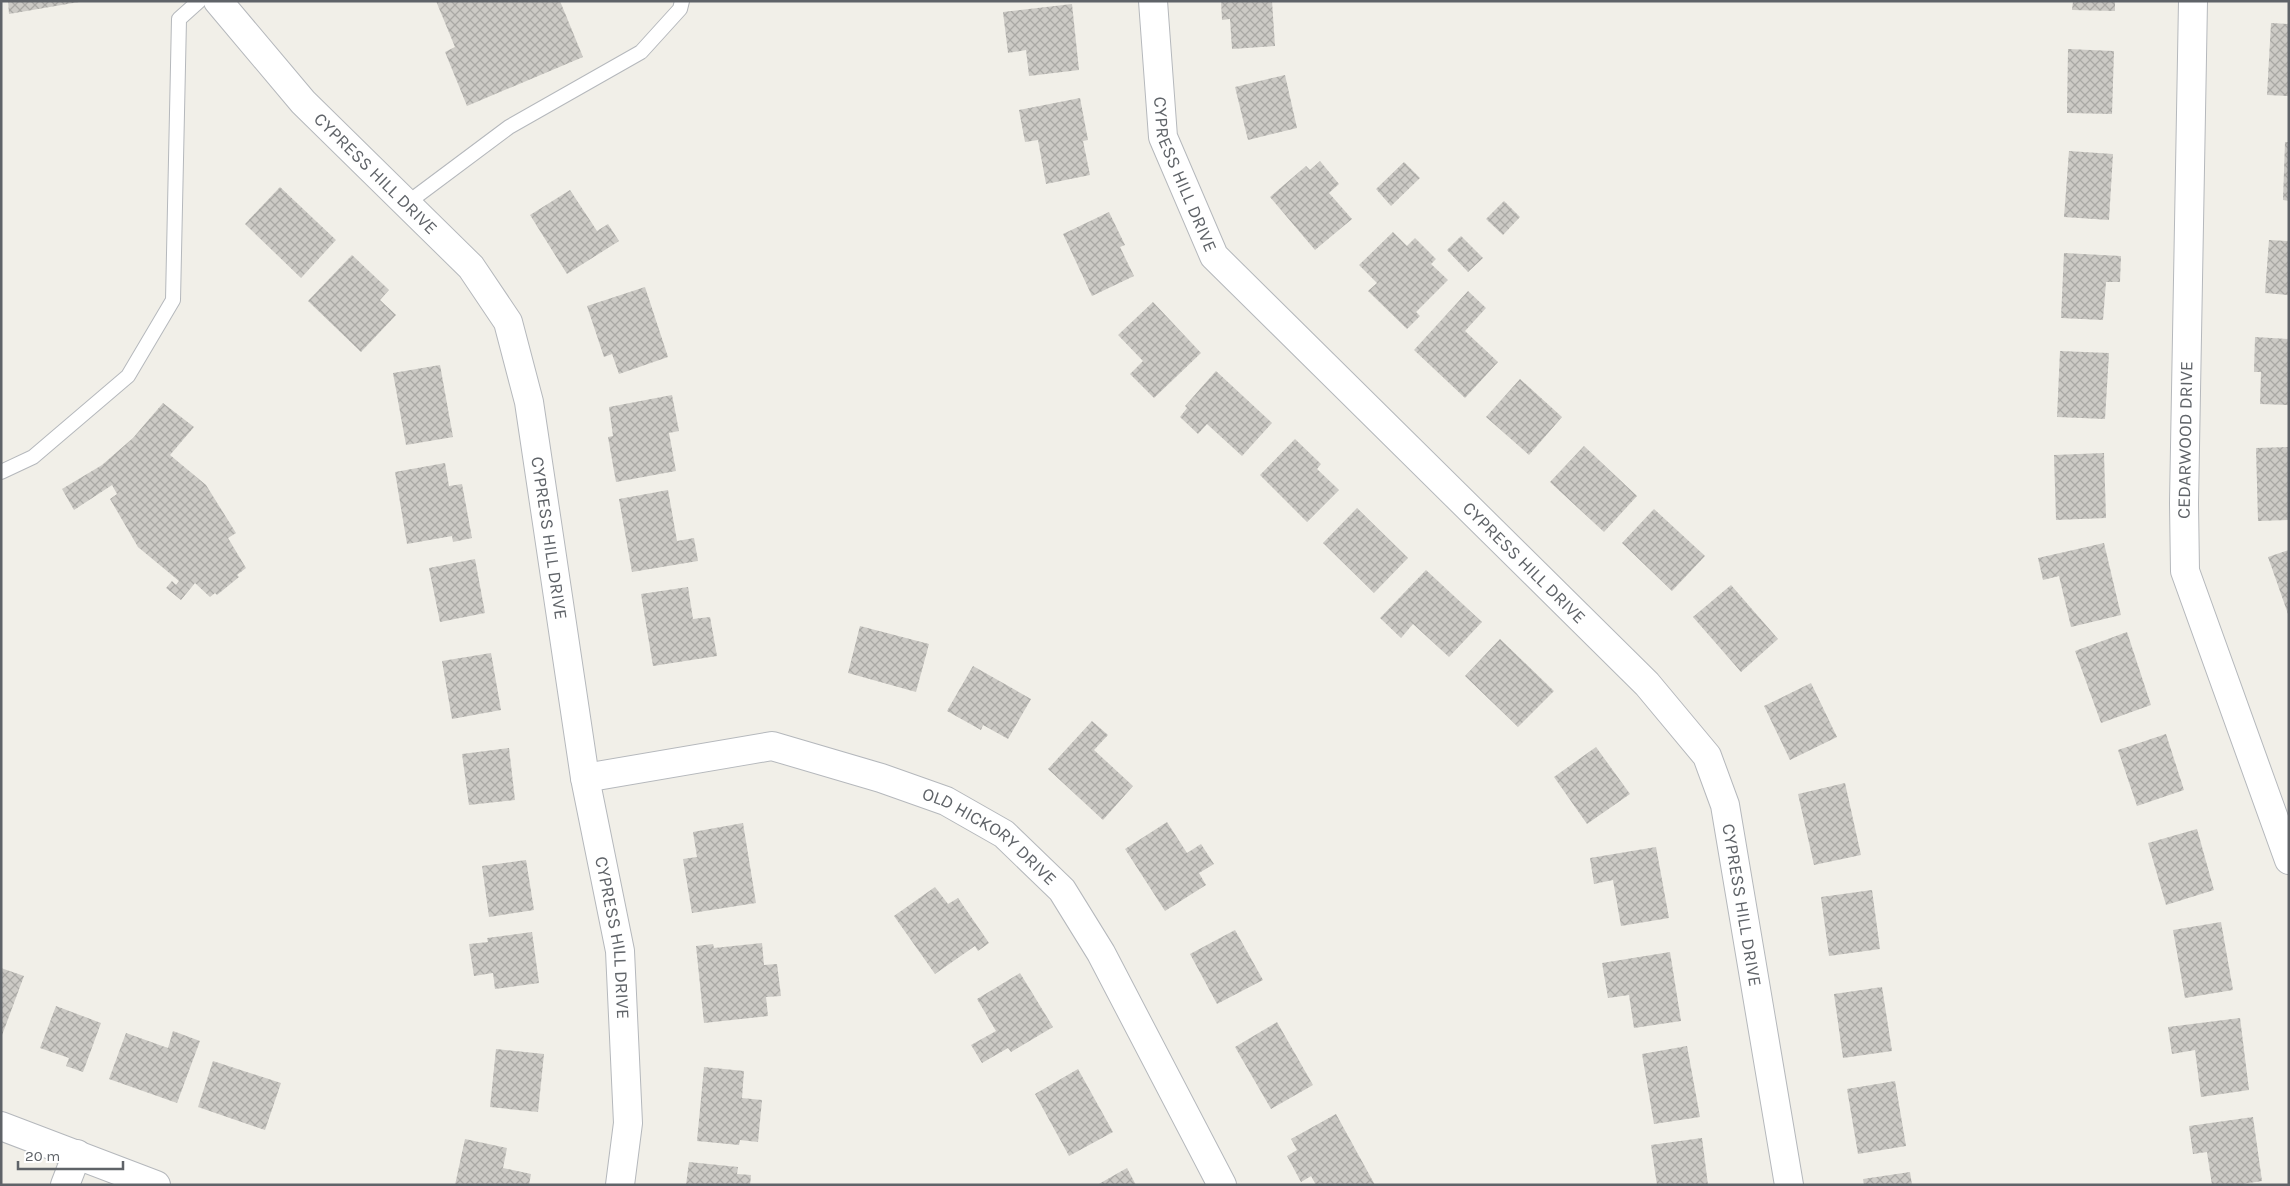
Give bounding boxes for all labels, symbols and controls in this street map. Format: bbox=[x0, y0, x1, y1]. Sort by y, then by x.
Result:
street label: CYPRESS HILL DRIVE bbox=[1149, 96, 1222, 255]
street label: CYPRESS HILL DRIVE bbox=[309, 108, 442, 239]
street label: CEDARWOOD DRIVE bbox=[2173, 361, 2197, 519]
street label: CYPRESS HILL DRIVE bbox=[526, 455, 572, 621]
street label: CYPRESS HILL DRIVE bbox=[1458, 497, 1590, 628]
street label: OLD HICKORY DRIVE bbox=[919, 782, 1061, 890]
street label: CYPRESS HILL DRIVE bbox=[1717, 822, 1766, 988]
street label: CYPRESS HILL DRIVE bbox=[590, 854, 634, 1020]
scale bar bbox=[18, 1138, 122, 1170]
text: 20 m bbox=[25, 1147, 60, 1165]

